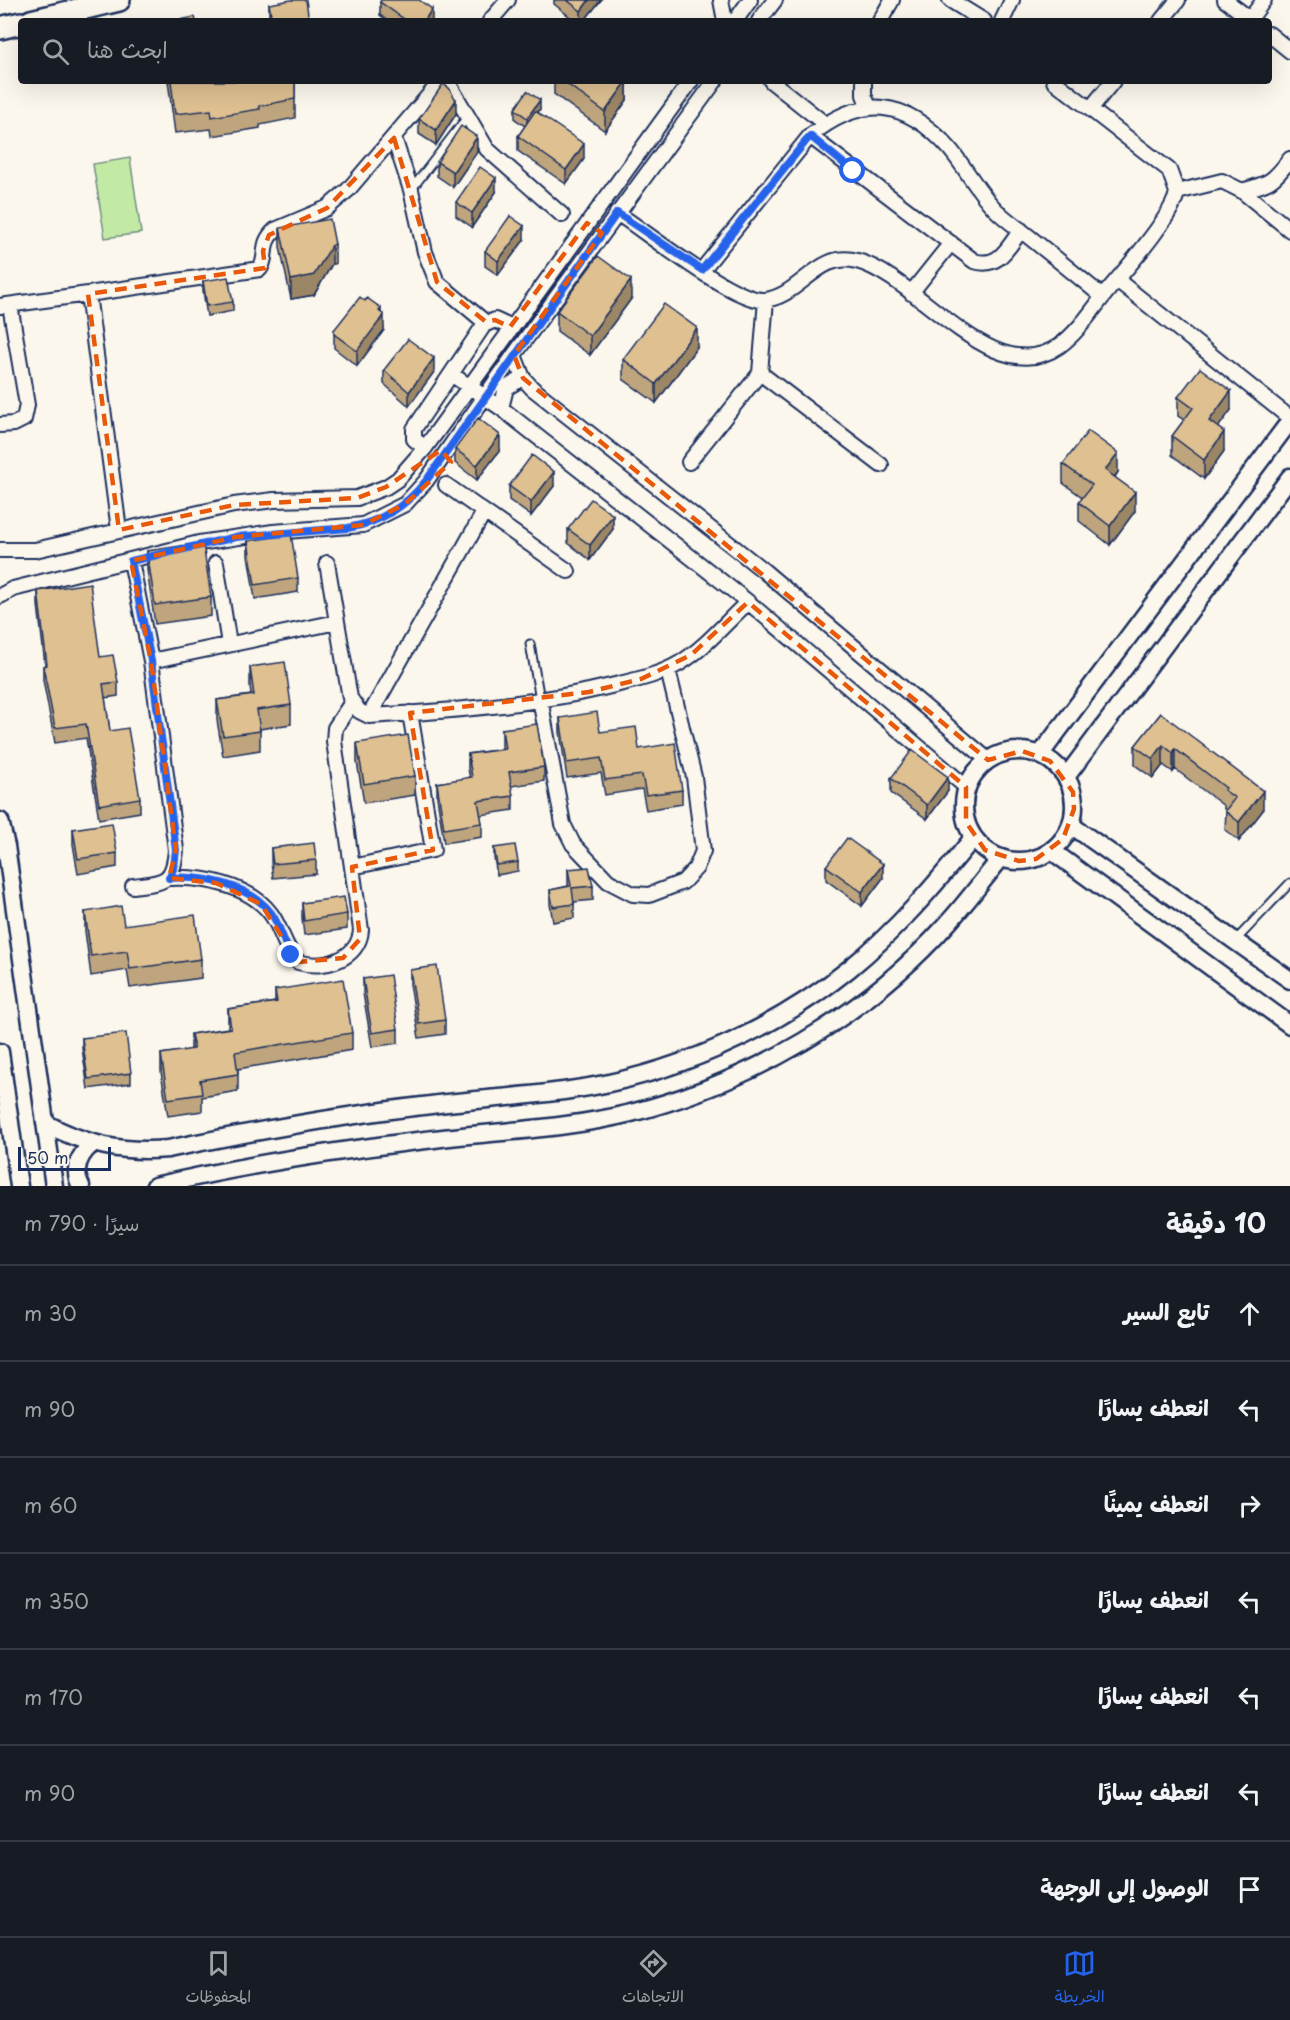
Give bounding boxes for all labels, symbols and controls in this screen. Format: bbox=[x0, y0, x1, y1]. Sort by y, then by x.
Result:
search box bbox=[18, 18, 1272, 84]
text: ابحث هنا bbox=[87, 32, 168, 65]
icon: search bbox=[39, 35, 72, 68]
route start bbox=[839, 157, 865, 183]
route end bbox=[277, 941, 303, 967]
scale bar bbox=[18, 1144, 111, 1172]
text: 50 m bbox=[27, 1145, 68, 1169]
text: 10 دقيقة bbox=[1166, 1203, 1266, 1242]
text: سيرًا · 790 m bbox=[24, 1208, 140, 1238]
text: تابع السير bbox=[1124, 1294, 1209, 1327]
icon: ahead bbox=[1233, 1297, 1266, 1330]
text: 30 m bbox=[24, 1298, 77, 1328]
text: انعطف يسارًا bbox=[1098, 1390, 1209, 1423]
icon: left bbox=[1233, 1393, 1266, 1426]
text: 90 m bbox=[24, 1394, 75, 1424]
text: انعطف يمينًا bbox=[1104, 1486, 1209, 1519]
icon: right bbox=[1233, 1489, 1266, 1522]
text: 60 m bbox=[24, 1490, 77, 1520]
text: انعطف يسارًا bbox=[1098, 1582, 1209, 1615]
icon: left bbox=[1233, 1585, 1266, 1618]
text: 350 m bbox=[24, 1586, 89, 1616]
text: انعطف يسارًا bbox=[1098, 1678, 1209, 1711]
icon: left bbox=[1233, 1681, 1266, 1714]
text: 170 m bbox=[24, 1682, 83, 1712]
text: انعطف يسارًا bbox=[1098, 1774, 1209, 1807]
icon: left bbox=[1233, 1777, 1266, 1810]
text: 90 m bbox=[24, 1778, 75, 1808]
text: الوصول إلى الوجهة bbox=[1040, 1870, 1209, 1903]
icon: arrive bbox=[1233, 1873, 1266, 1906]
tab: المحفوظات bbox=[185, 1947, 251, 2011]
tab: الاتجاهات bbox=[622, 1947, 684, 2011]
tab: الخريطة bbox=[1055, 1947, 1105, 2011]

